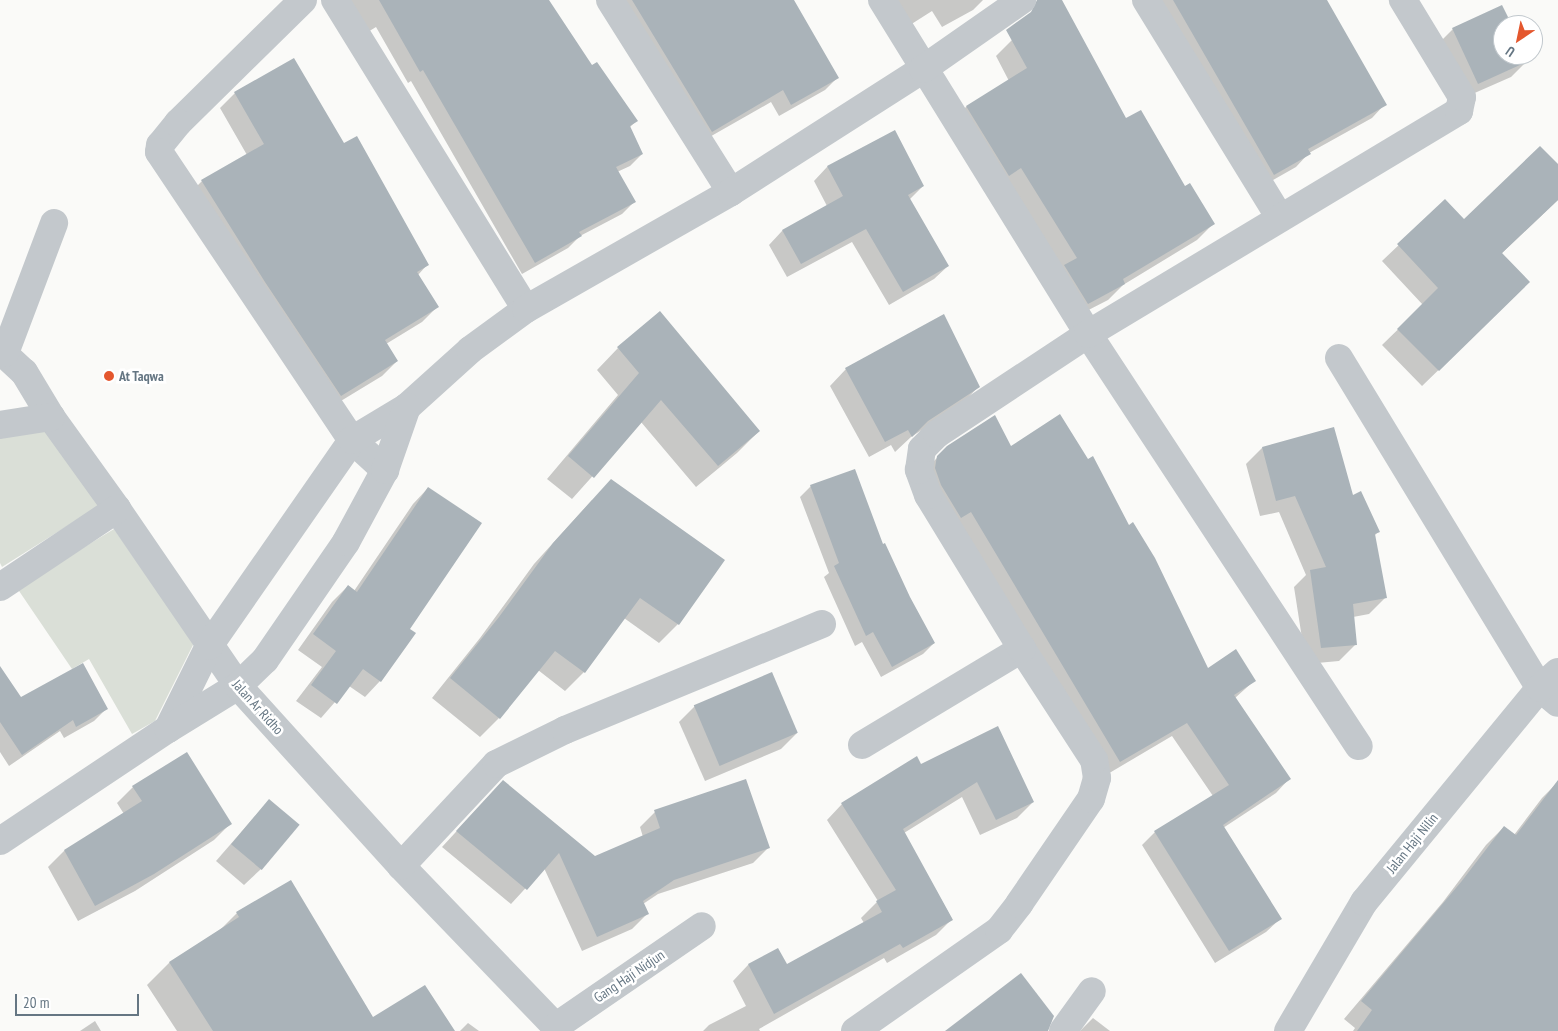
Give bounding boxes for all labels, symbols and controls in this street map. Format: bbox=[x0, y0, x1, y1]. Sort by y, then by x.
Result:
north arrow bbox=[1493, 15, 1543, 65]
text: U bbox=[1502, 42, 1518, 61]
place label: At Taqwa bbox=[119, 368, 164, 384]
marker: At Taqwa bbox=[103, 370, 115, 382]
street label: Jalan Ar Ridho bbox=[229, 676, 287, 738]
street label: Jalan Haji Nilin bbox=[1383, 810, 1441, 876]
street label: Gang Haji Nidjun bbox=[590, 946, 668, 1006]
scale bar bbox=[18, 984, 141, 1016]
text: 20 m bbox=[23, 993, 49, 1012]

